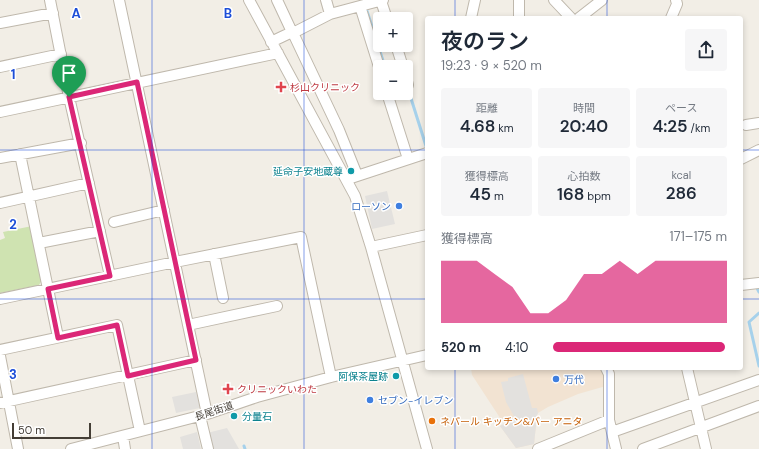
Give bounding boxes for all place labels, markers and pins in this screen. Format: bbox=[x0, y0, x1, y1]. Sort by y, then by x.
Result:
pin bbox=[52, 56, 86, 97]
marker: 杉山クリニック bbox=[275, 81, 287, 93]
place label: 杉山クリニック bbox=[290, 81, 360, 94]
place label: 延命子安地蔵尊 bbox=[273, 165, 343, 178]
marker: 延命子安地蔵尊 bbox=[346, 166, 356, 176]
place label: ローソン bbox=[351, 200, 391, 213]
marker: ローソン bbox=[394, 201, 404, 211]
place label: 阿保茶屋跡 bbox=[338, 370, 388, 383]
marker: 阿保茶屋跡 bbox=[391, 371, 401, 381]
place label: 万代 bbox=[564, 373, 584, 386]
marker: 万代 bbox=[551, 374, 561, 384]
marker: クリニックいわた bbox=[222, 383, 234, 395]
place label: クリニックいわた bbox=[237, 383, 317, 396]
place label: セブン-イレブン bbox=[378, 394, 453, 407]
marker: セブン-イレブン bbox=[365, 395, 375, 405]
place label: 分量石 bbox=[242, 410, 272, 423]
marker: 分量石 bbox=[229, 411, 239, 421]
place label: ネパール キッチン&バー アニタ bbox=[440, 415, 582, 428]
marker: ネパール キッチン&バー アニタ bbox=[427, 416, 437, 426]

